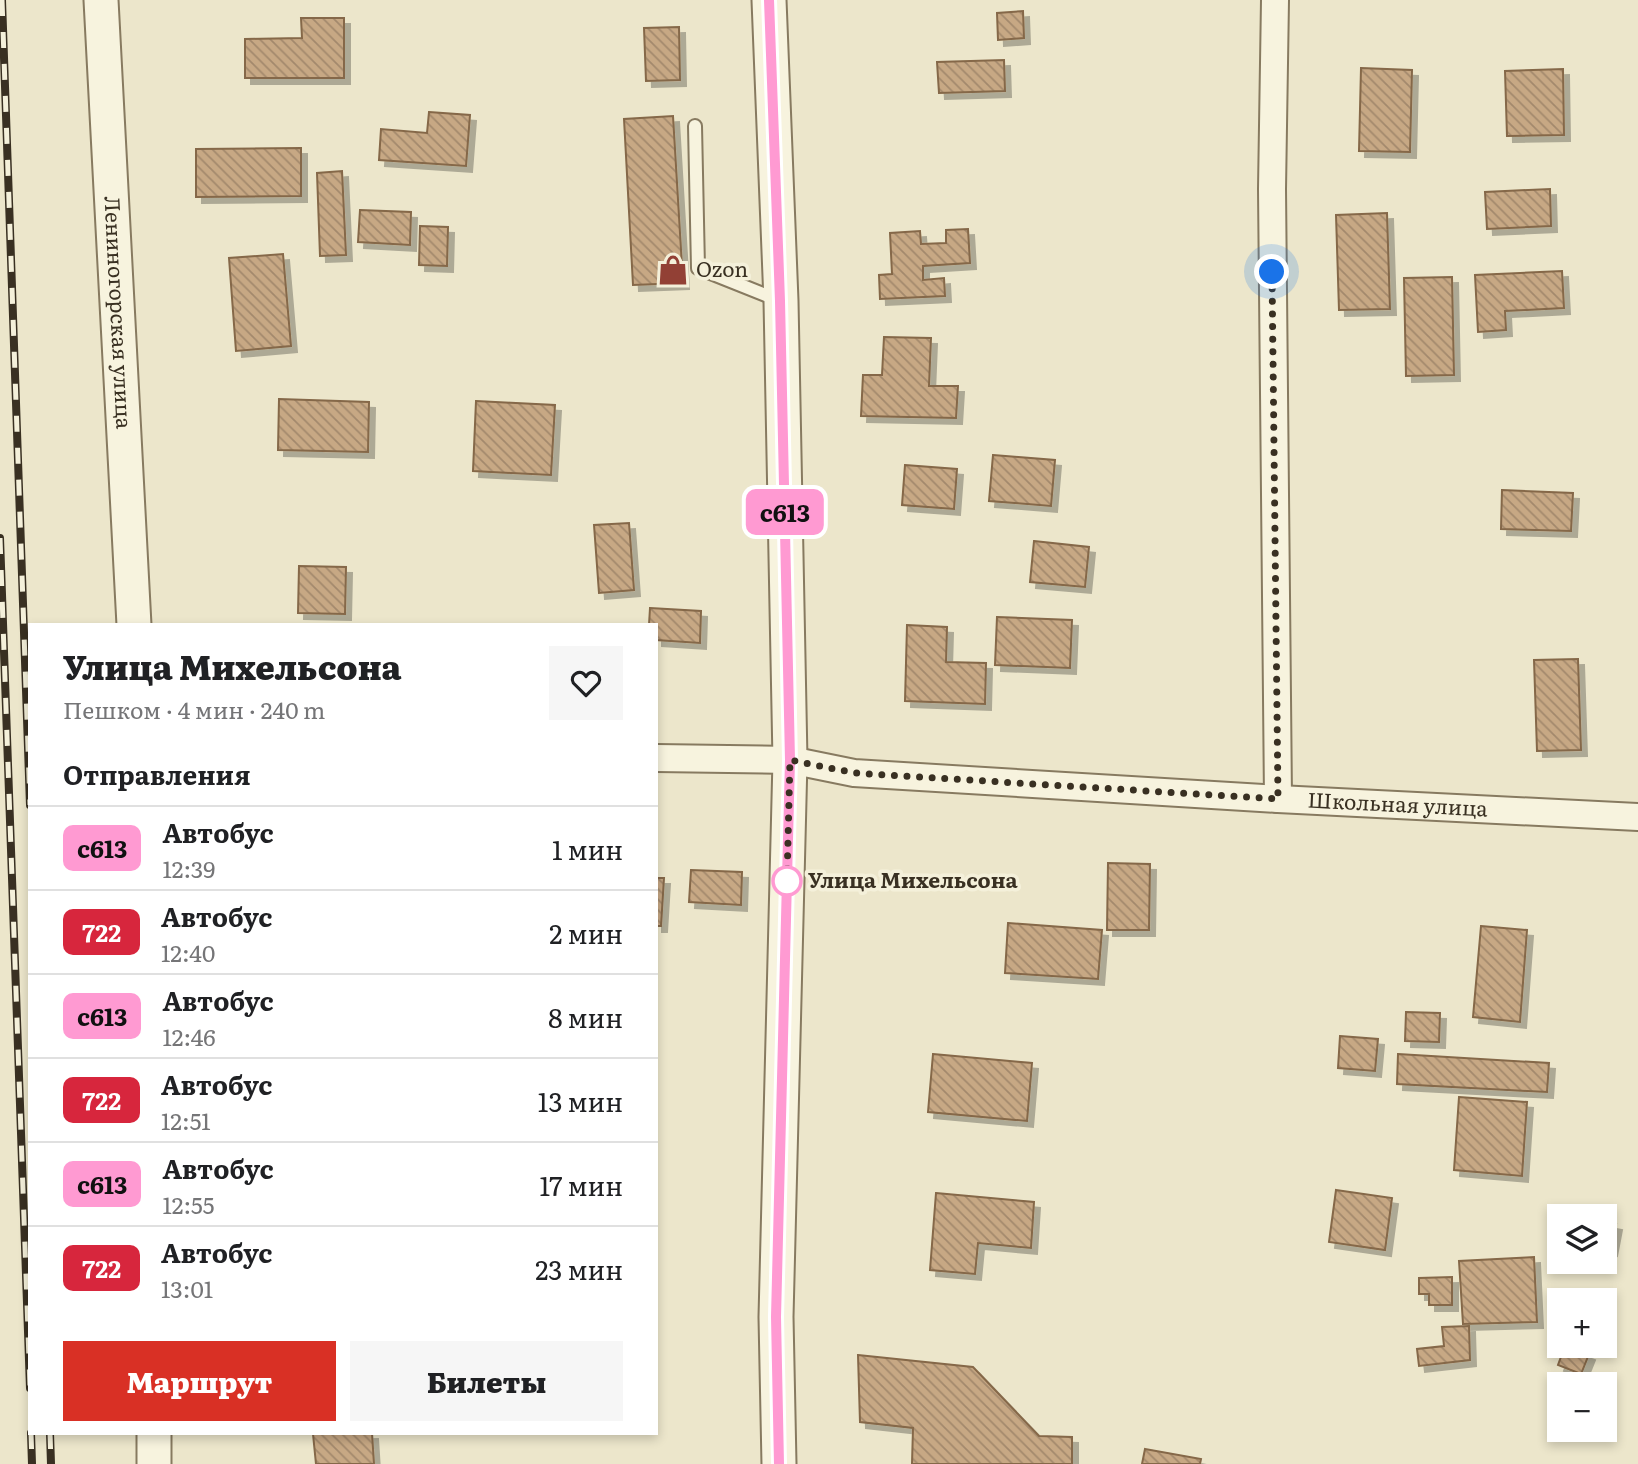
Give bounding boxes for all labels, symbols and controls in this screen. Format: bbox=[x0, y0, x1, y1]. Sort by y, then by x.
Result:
street label: Лениногорская улица bbox=[98, 195, 142, 430]
place label: Ozon bbox=[696, 252, 748, 283]
shop icon: Ozon bbox=[656, 253, 690, 287]
your location bbox=[1254, 254, 1289, 289]
line badge: с613 bbox=[736, 489, 834, 535]
text: с613 bbox=[760, 494, 810, 529]
text: Улица Михельсона bbox=[63, 641, 401, 690]
button: heart bbox=[549, 646, 623, 720]
text: Пешком · 4 мин · 240 m bbox=[63, 692, 325, 726]
text: Отправления bbox=[63, 754, 251, 793]
street label: Школьная улица bbox=[1307, 783, 1489, 823]
text: Автобус bbox=[162, 812, 274, 851]
text: 1 мин bbox=[552, 829, 623, 868]
text: с613 bbox=[77, 830, 127, 865]
text: 12:39 bbox=[162, 851, 215, 885]
place label: Улица Михельсона bbox=[808, 863, 1019, 894]
marker: Улица Михельсона bbox=[772, 866, 802, 896]
text: Автобус bbox=[161, 896, 272, 935]
text: 2 мин bbox=[549, 913, 623, 952]
text: 722 bbox=[82, 914, 121, 949]
text: 12:40 bbox=[161, 935, 215, 969]
text: Автобус bbox=[162, 980, 274, 1019]
text: 8 мин bbox=[548, 997, 623, 1036]
text: с613 bbox=[77, 998, 127, 1033]
text: 12:46 bbox=[162, 1019, 216, 1053]
text: Автобус bbox=[161, 1064, 272, 1103]
text: 13 мин bbox=[538, 1081, 623, 1120]
text: 722 bbox=[82, 1082, 121, 1117]
text: 12:51 bbox=[161, 1103, 211, 1137]
text: Автобус bbox=[162, 1148, 274, 1187]
text: 17 мин bbox=[539, 1165, 623, 1204]
text: с613 bbox=[77, 1166, 127, 1201]
text: 12:55 bbox=[162, 1187, 214, 1221]
map controls bbox=[1547, 1204, 1617, 1442]
button: layers bbox=[1547, 1204, 1617, 1274]
text: Автобус bbox=[161, 1232, 272, 1271]
text: 23 мин bbox=[535, 1249, 623, 1288]
text: 722 bbox=[82, 1250, 121, 1285]
text: 13:01 bbox=[161, 1271, 213, 1305]
button: + bbox=[1547, 1288, 1617, 1358]
button: Маршрут bbox=[63, 1341, 336, 1421]
button: Билеты bbox=[350, 1341, 623, 1421]
button: − bbox=[1547, 1372, 1617, 1442]

